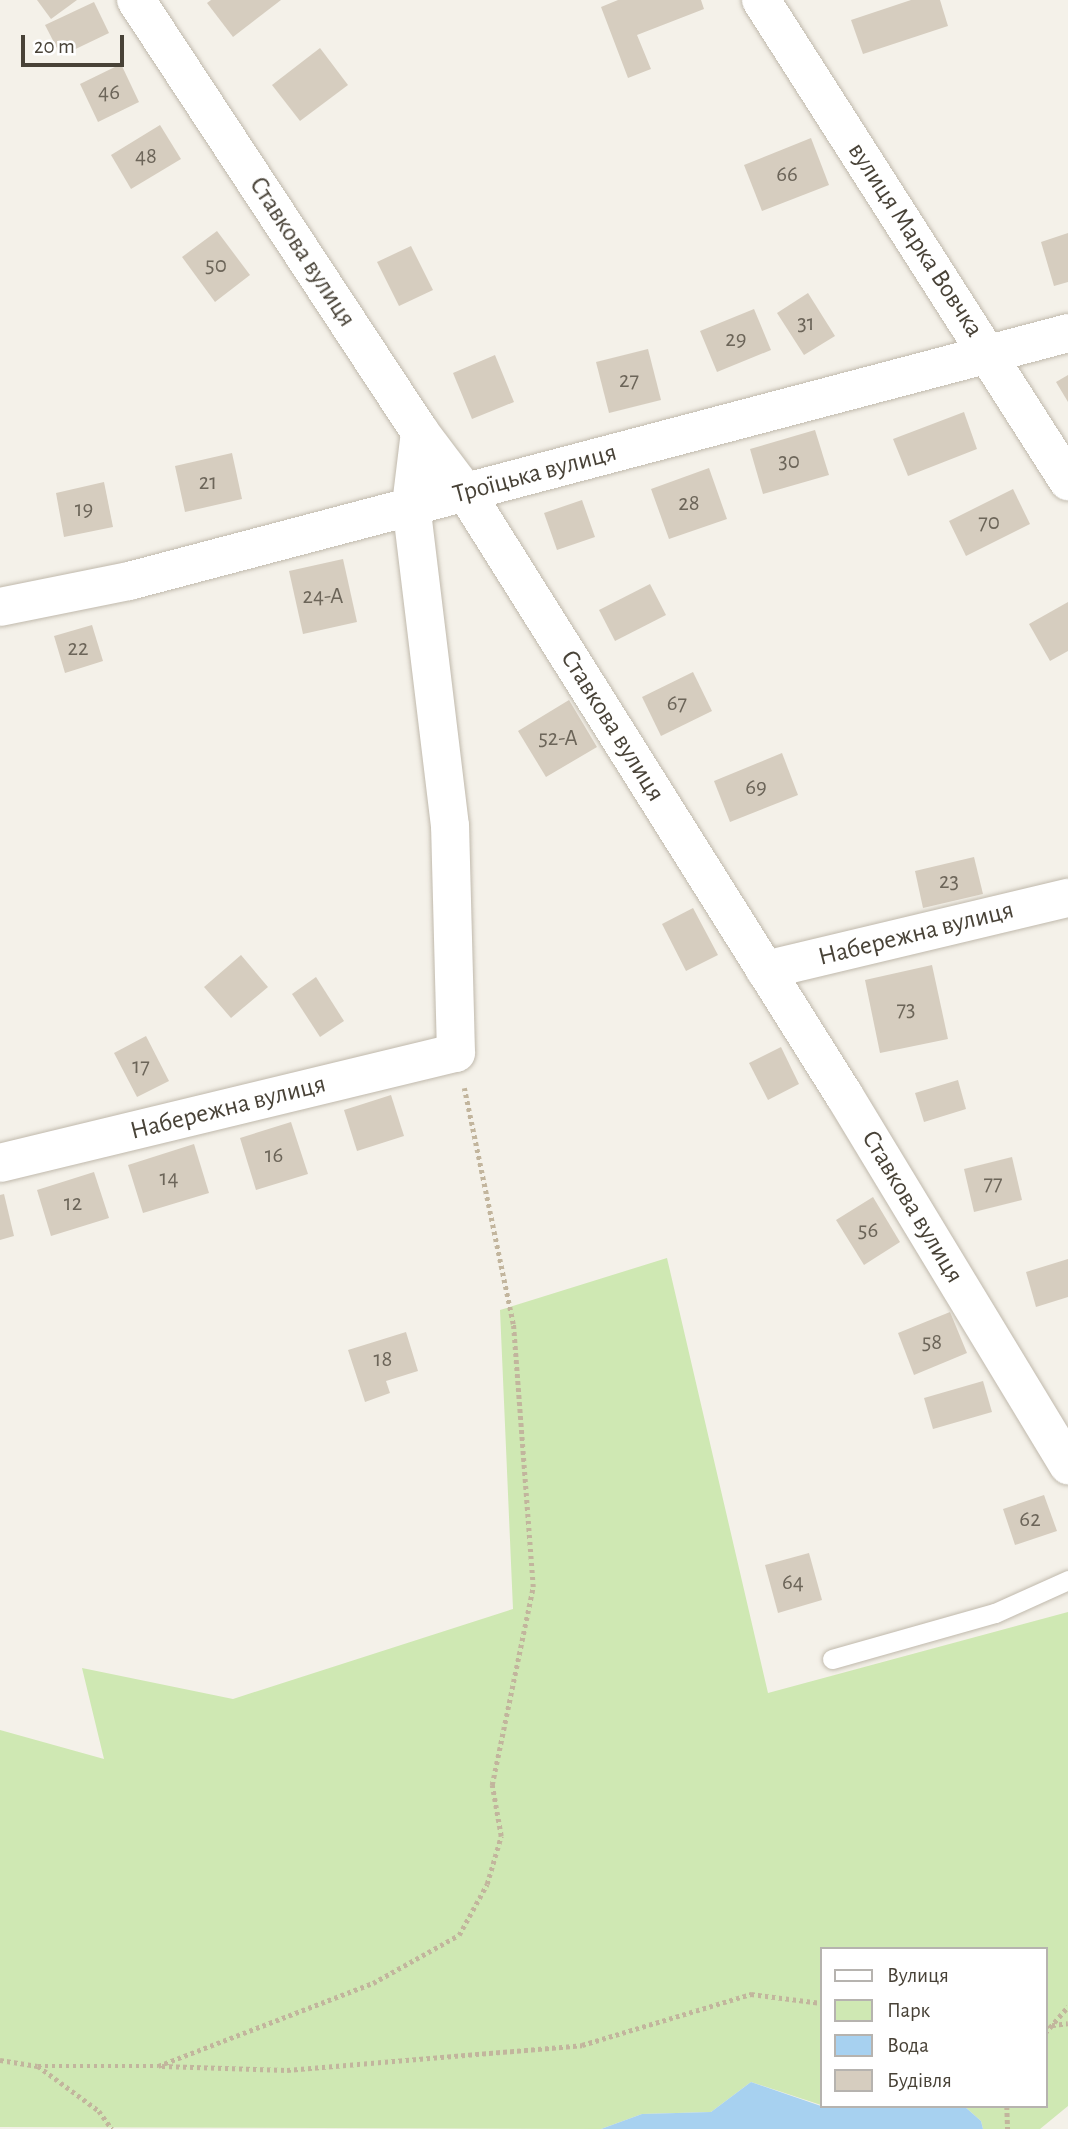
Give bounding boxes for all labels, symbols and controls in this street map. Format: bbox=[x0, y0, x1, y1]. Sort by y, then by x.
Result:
scale bar bbox=[24, 21, 128, 65]
text: 20 m bbox=[34, 36, 75, 57]
house number: 46 bbox=[98, 79, 120, 107]
street label: вулиця Марка Вовчка bbox=[840, 137, 990, 343]
house number: 48 bbox=[135, 143, 157, 171]
house number: 66 bbox=[776, 161, 798, 189]
street label: Ставкова вулиця bbox=[242, 171, 362, 333]
house number: 50 bbox=[205, 252, 227, 280]
house number: 31 bbox=[797, 310, 815, 338]
house number: 29 bbox=[725, 326, 747, 354]
house number: 27 bbox=[619, 367, 639, 395]
street label: Троїцька вулиця bbox=[450, 437, 620, 511]
house number: 30 bbox=[778, 448, 800, 476]
house number: 21 bbox=[199, 469, 217, 497]
house number: 28 bbox=[678, 490, 700, 518]
house number: 19 bbox=[75, 496, 93, 524]
house number: 70 bbox=[978, 509, 1000, 537]
house number: 24-А bbox=[303, 583, 343, 611]
house number: 22 bbox=[68, 635, 88, 663]
street label: Ставкова вулиця bbox=[553, 644, 671, 808]
house number: 67 bbox=[667, 690, 687, 718]
house number: 52-А bbox=[538, 725, 578, 753]
house number: 69 bbox=[745, 774, 767, 802]
house number: 23 bbox=[939, 868, 959, 896]
street label: Набережна вулиця bbox=[815, 895, 1017, 973]
house number: 73 bbox=[896, 996, 916, 1024]
house number: 17 bbox=[132, 1053, 150, 1081]
street label: Набережна вулиця bbox=[127, 1069, 329, 1147]
street label: Ставкова вулиця bbox=[854, 1125, 970, 1289]
house number: 16 bbox=[265, 1142, 283, 1170]
house number: 14 bbox=[160, 1165, 178, 1193]
house number: 77 bbox=[983, 1170, 1003, 1198]
house number: 12 bbox=[64, 1190, 82, 1218]
house number: 56 bbox=[858, 1217, 878, 1245]
house number: 58 bbox=[922, 1329, 942, 1357]
house number: 18 bbox=[374, 1346, 392, 1374]
house number: 62 bbox=[1019, 1506, 1041, 1534]
house number: 64 bbox=[782, 1569, 804, 1597]
legend bbox=[820, 1947, 1047, 2108]
text: Вулиця bbox=[887, 1965, 949, 1986]
text: Парк bbox=[887, 2000, 930, 2021]
text: Вода bbox=[887, 2035, 929, 2056]
text: Будівля bbox=[887, 2070, 952, 2091]

